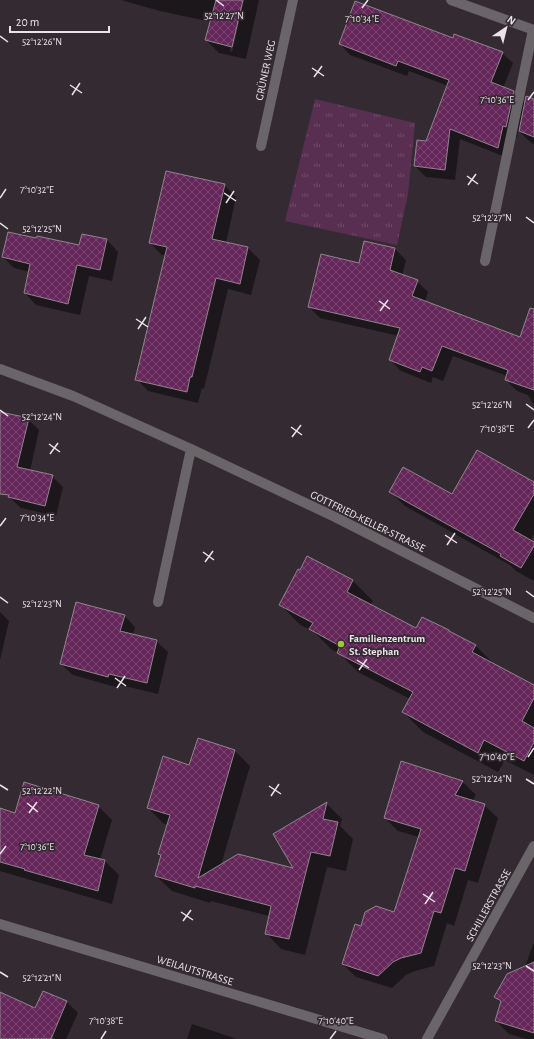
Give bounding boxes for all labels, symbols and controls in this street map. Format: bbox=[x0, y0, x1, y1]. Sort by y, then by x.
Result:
scale bar bbox=[10, 8, 109, 34]
north arrow bbox=[486, 8, 526, 48]
text: 52°12'27"N bbox=[204, 11, 244, 21]
text: 7°10'34"E bbox=[345, 14, 379, 24]
text: N bbox=[505, 14, 518, 27]
text: 20 m bbox=[16, 16, 39, 28]
text: 52°12'26"N bbox=[22, 37, 62, 47]
street label: GRÜNER WEG bbox=[254, 39, 277, 101]
text: 7°10'36"E bbox=[480, 95, 514, 105]
text: 7°10'32"E bbox=[20, 185, 54, 195]
text: 52°12'27"N bbox=[472, 213, 512, 223]
text: 52°12'25"N bbox=[22, 224, 62, 234]
text: 52°12'26"N bbox=[472, 400, 512, 410]
text: 52°12'24"N bbox=[22, 412, 62, 422]
text: 7°10'38"E bbox=[480, 424, 514, 434]
street label: GOTTFRIED-KELLER-STRASSE bbox=[309, 489, 428, 554]
text: 7°10'34"E bbox=[20, 513, 54, 523]
text: 52°12'25"N bbox=[472, 587, 512, 597]
text: 52°12'23"N bbox=[22, 599, 62, 609]
place label: Familienzentrum St. Stephan bbox=[349, 633, 425, 657]
marker: Familienzentrum St. Stephan bbox=[336, 639, 346, 649]
text: 7°10'40"E bbox=[479, 752, 515, 762]
text: 52°12'24"N bbox=[472, 774, 512, 784]
text: 52°12'22"N bbox=[22, 786, 62, 796]
text: 7°10'36"E bbox=[20, 842, 54, 852]
street label: SCHILLERSTRASSE bbox=[464, 867, 513, 943]
street label: WEILAUTSTRASSE bbox=[155, 954, 235, 988]
text: 52°12'23"N bbox=[472, 961, 512, 971]
text: 52°12'21"N bbox=[23, 973, 61, 983]
text: 7°10'38"E bbox=[89, 1016, 123, 1026]
text: 7°10'40"E bbox=[318, 1016, 354, 1026]

